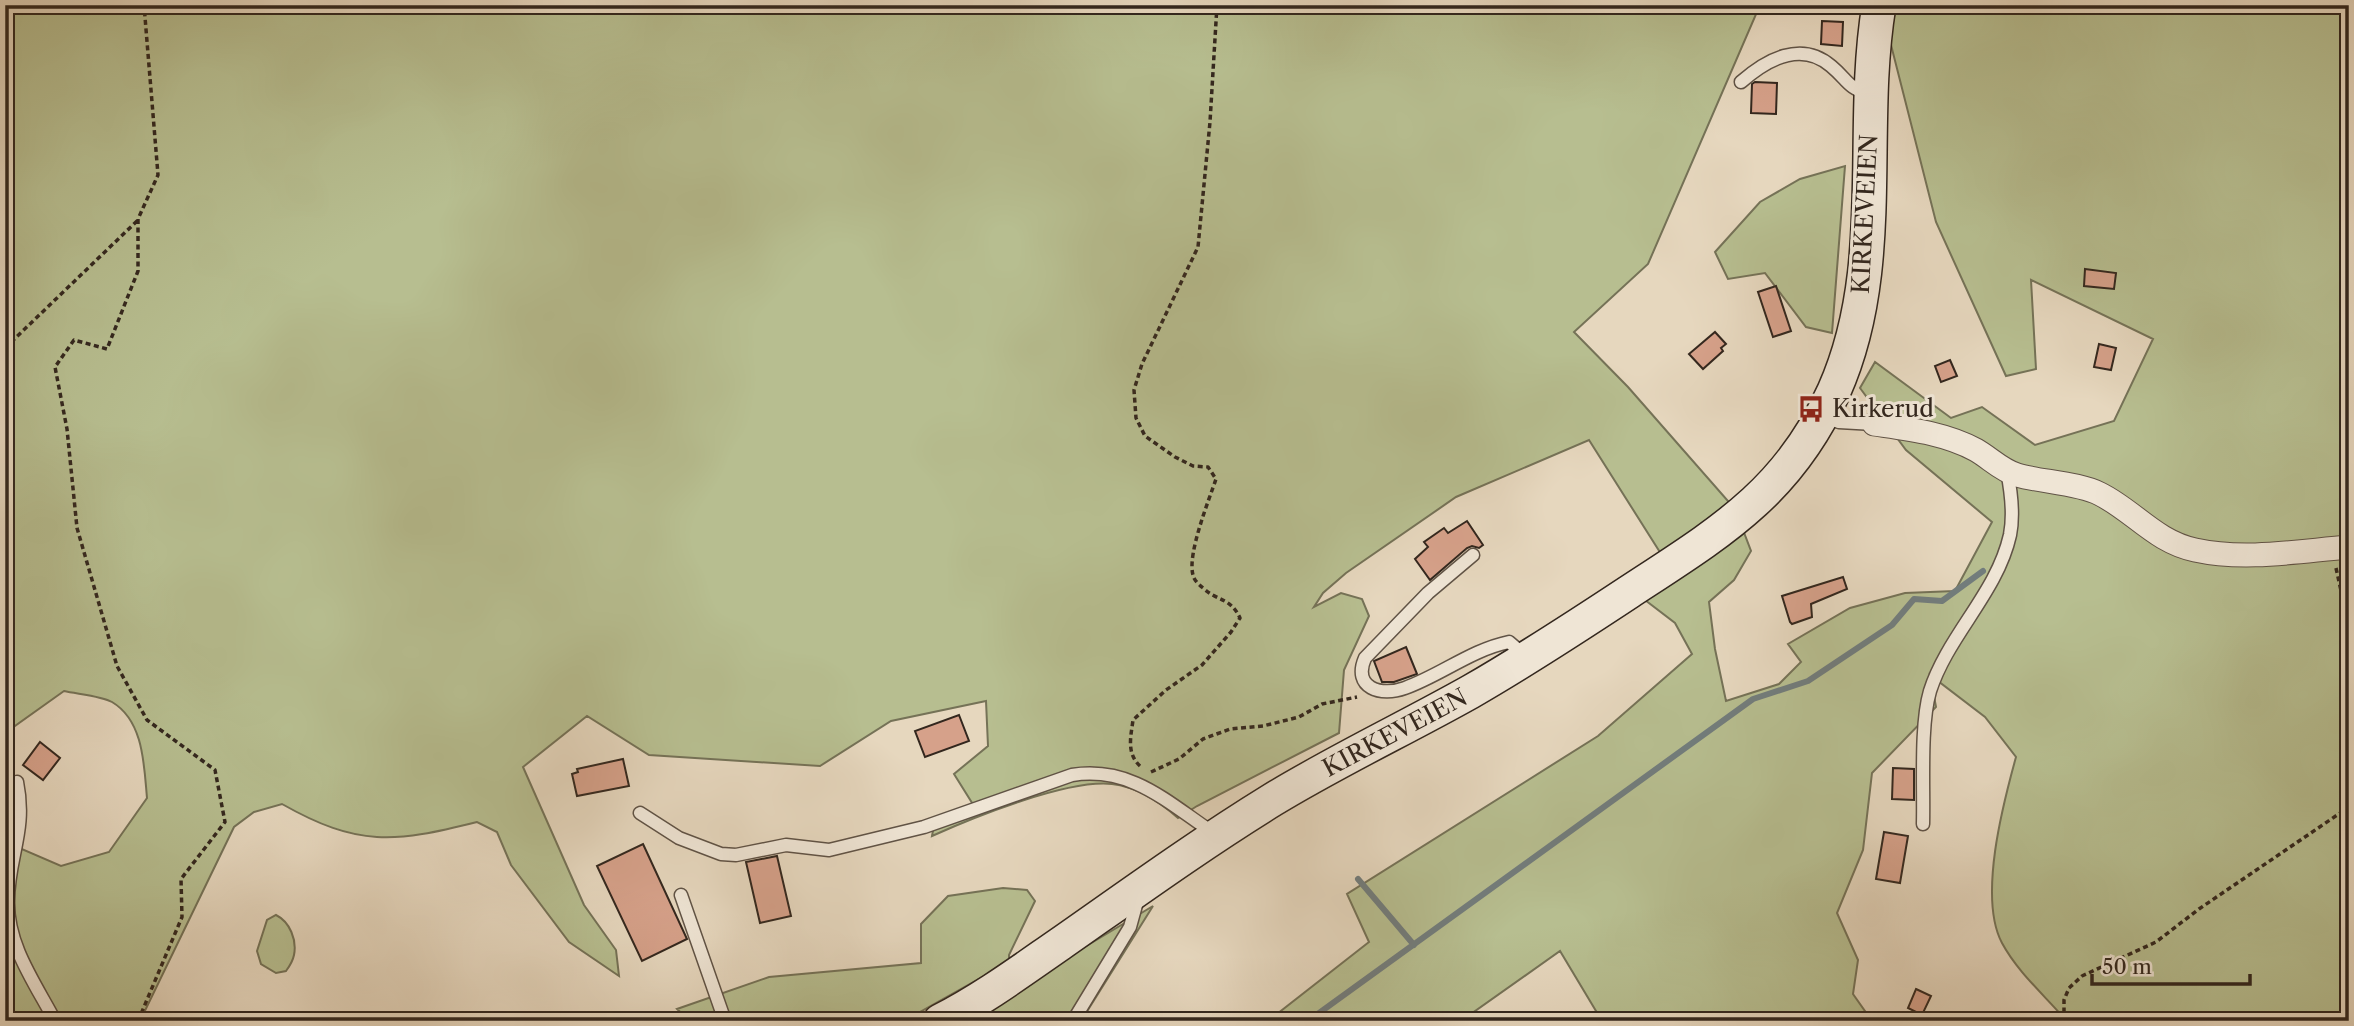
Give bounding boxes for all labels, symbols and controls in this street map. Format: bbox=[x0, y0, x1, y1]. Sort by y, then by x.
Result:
street label: KIRKEVEIEN bbox=[1846, 133, 1883, 294]
bus stop icon: Kirkerud bbox=[1796, 394, 1826, 424]
place label: Kirkerud bbox=[1832, 394, 1934, 423]
street label: KIRKEVEIEN bbox=[1317, 682, 1472, 783]
scale bar bbox=[2092, 942, 2249, 986]
text: 50 m bbox=[2102, 954, 2152, 979]

